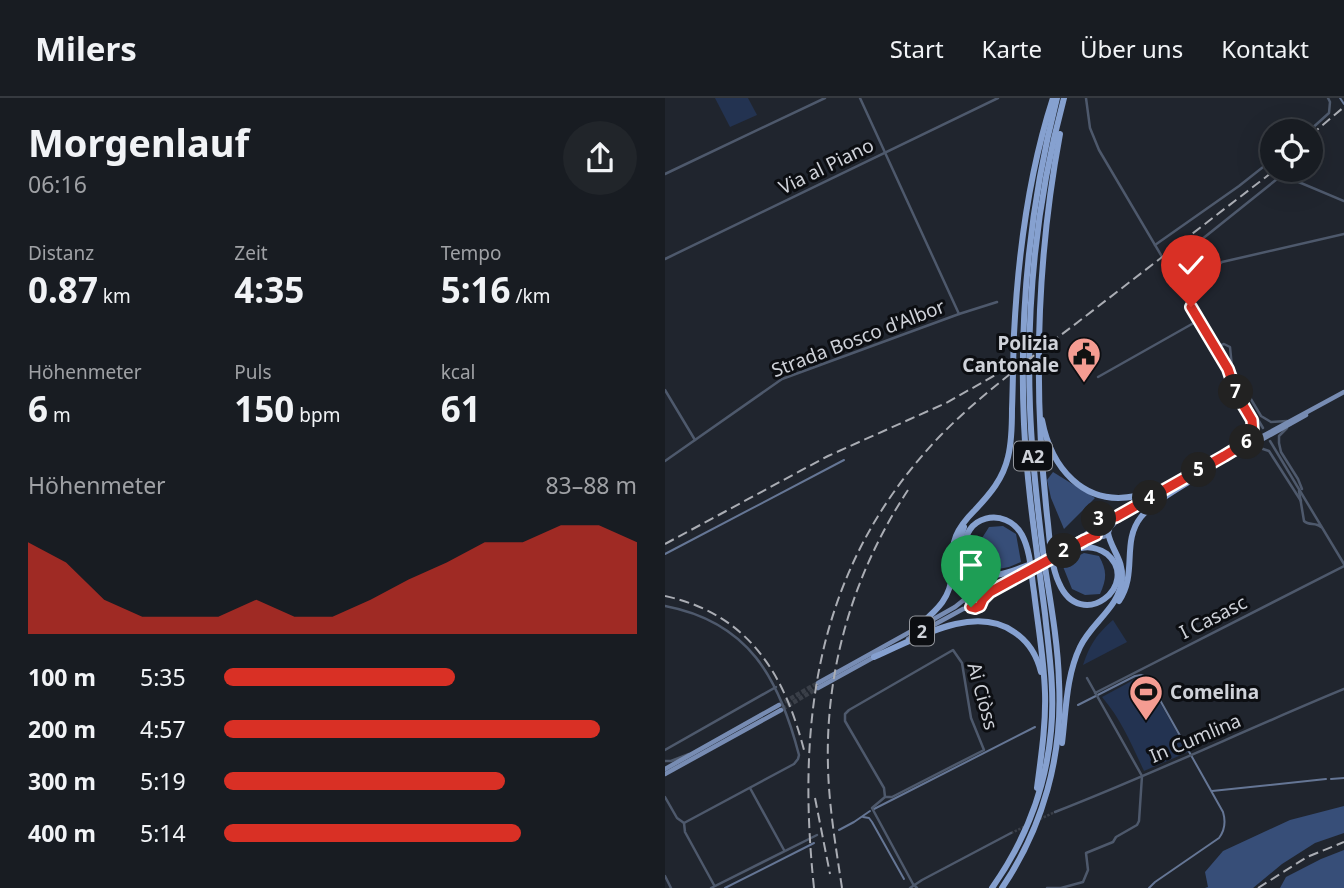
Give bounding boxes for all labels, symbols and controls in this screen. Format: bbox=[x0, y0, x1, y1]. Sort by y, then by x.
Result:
text: Milers bbox=[35, 26, 137, 71]
text: Start bbox=[890, 32, 944, 65]
text: Karte bbox=[982, 32, 1042, 65]
text: Über uns bbox=[1080, 32, 1183, 65]
text: Kontakt bbox=[1221, 32, 1309, 65]
text: Morgenlauf bbox=[28, 116, 249, 168]
map controls bbox=[1260, 119, 1323, 182]
button: locate bbox=[1260, 119, 1323, 182]
button: share bbox=[563, 121, 637, 195]
street label: Via al Piano bbox=[774, 132, 878, 200]
text: 06:16 bbox=[28, 168, 87, 200]
pin bbox=[1161, 235, 1221, 307]
text: Distanz bbox=[28, 240, 94, 266]
text: Zeit bbox=[234, 240, 268, 266]
text: Tempo bbox=[441, 240, 502, 266]
icon: check bbox=[1172, 246, 1210, 284]
text: 0.87 bbox=[28, 266, 98, 313]
text: 4:35 bbox=[234, 266, 304, 313]
text: 5:16 bbox=[441, 266, 511, 313]
text: km bbox=[98, 283, 131, 309]
text: /km bbox=[511, 283, 550, 309]
street label: Strada Bosco d'Albor bbox=[767, 293, 949, 383]
place label: Polizia Cantonale bbox=[962, 330, 1059, 378]
public building icon: Polizia Cantonale bbox=[1065, 335, 1103, 384]
text: Höhenmeter bbox=[28, 359, 142, 385]
text: Puls bbox=[234, 359, 272, 385]
text: kcal bbox=[441, 359, 475, 385]
pin: 7 bbox=[1219, 374, 1253, 410]
text: 7 bbox=[1230, 378, 1241, 404]
text: 6 bbox=[28, 385, 48, 432]
text: 150 bbox=[234, 385, 294, 432]
text: 61 bbox=[441, 385, 481, 432]
text: m bbox=[48, 402, 71, 428]
text: bpm bbox=[294, 402, 340, 428]
pin: 6 bbox=[1229, 424, 1265, 460]
text: 6 bbox=[1241, 428, 1252, 454]
road number: A2 bbox=[1014, 442, 1052, 470]
pin: 5 bbox=[1181, 452, 1217, 488]
text: 5 bbox=[1193, 456, 1204, 482]
text: Höhenmeter bbox=[28, 469, 166, 501]
text: 83–88 m bbox=[545, 469, 637, 501]
pin: 4 bbox=[1133, 480, 1168, 516]
text: 4 bbox=[1144, 484, 1155, 510]
pin: 3 bbox=[1081, 502, 1117, 536]
text: 3 bbox=[1093, 505, 1104, 531]
pin: 2 bbox=[1047, 533, 1081, 568]
pin bbox=[941, 535, 1001, 607]
text: 2 bbox=[1058, 537, 1069, 563]
icon: arrive bbox=[952, 546, 990, 584]
street label: I Casasc bbox=[1175, 589, 1251, 645]
road number: 2 bbox=[910, 616, 934, 646]
street label: Ai Ciòss bbox=[962, 660, 1004, 732]
text: 100 m bbox=[28, 661, 96, 693]
text: 5:35 bbox=[140, 661, 186, 693]
sports icon: Comelina bbox=[1127, 673, 1165, 722]
place label: Comelina bbox=[1170, 679, 1259, 705]
street label: In Cumlina bbox=[1145, 707, 1245, 769]
text: 200 m bbox=[28, 713, 96, 745]
text: 4:57 bbox=[140, 713, 186, 745]
text: 300 m bbox=[28, 765, 96, 797]
text: 5:19 bbox=[140, 765, 186, 797]
text: 400 m bbox=[28, 817, 96, 849]
text: 5:14 bbox=[140, 817, 186, 849]

